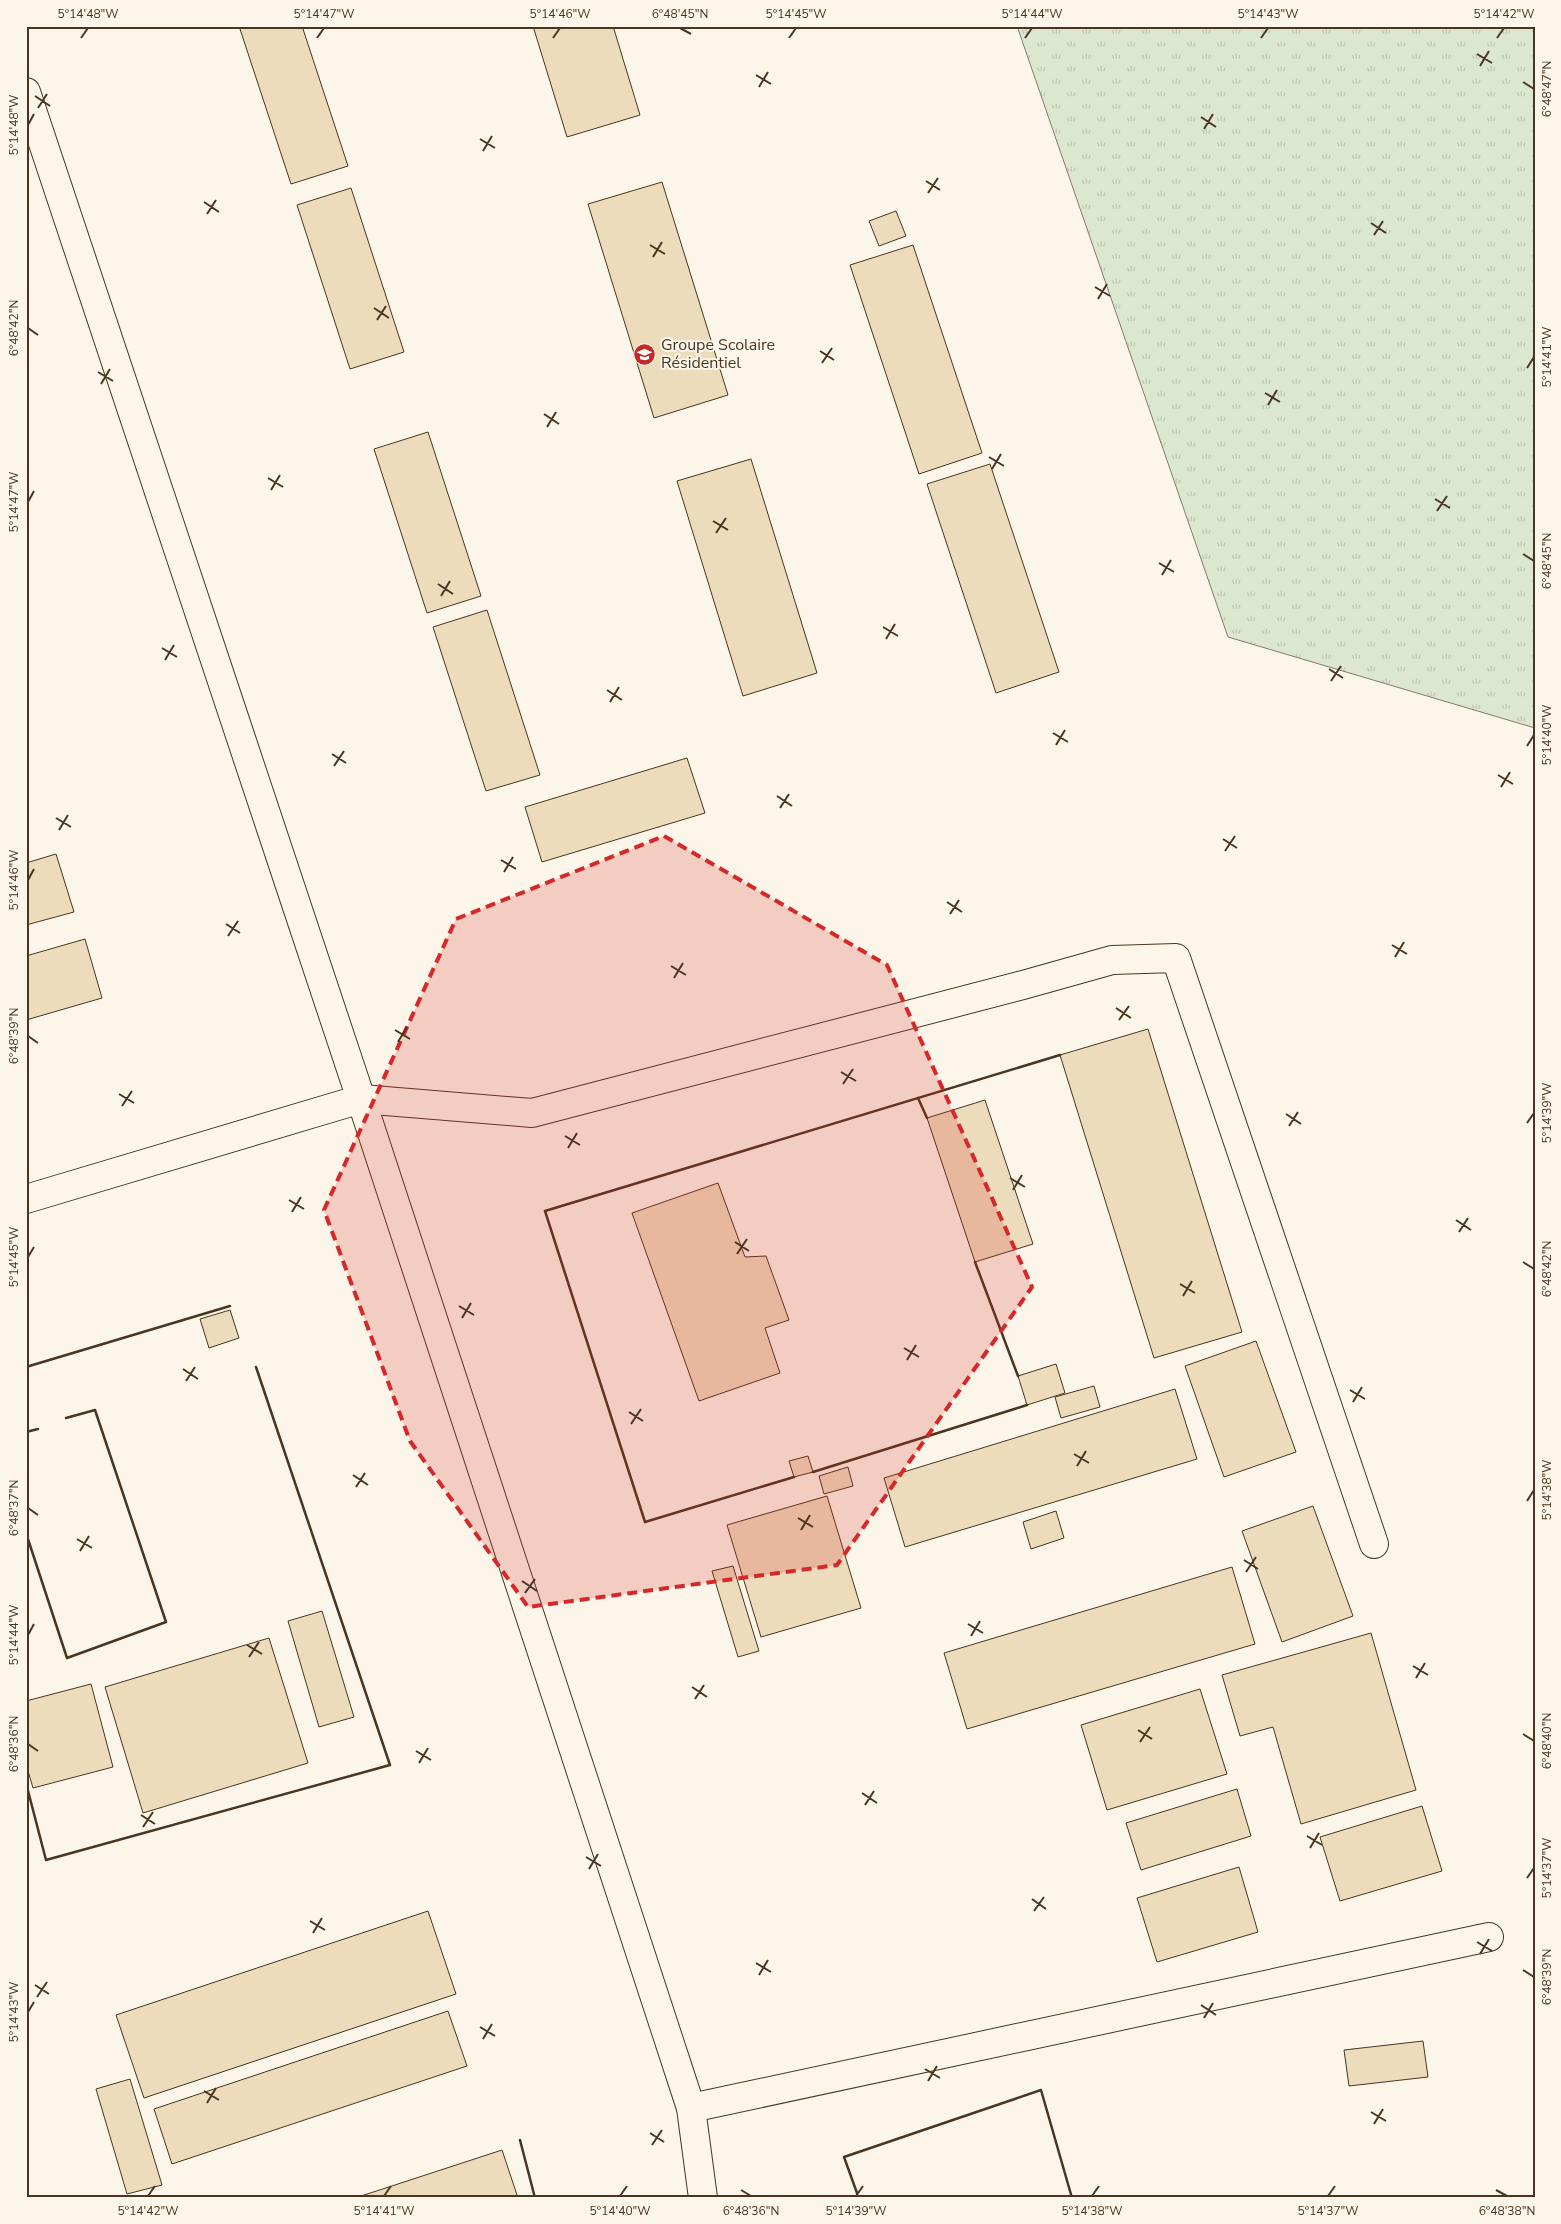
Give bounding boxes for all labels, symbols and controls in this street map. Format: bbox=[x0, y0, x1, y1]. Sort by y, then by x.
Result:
text: 5°14'48"W bbox=[57, 6, 119, 22]
text: 5°14'47"W bbox=[293, 6, 355, 22]
text: 5°14'46"W bbox=[529, 6, 591, 22]
text: 6°48'45"N bbox=[652, 6, 708, 22]
text: 5°14'45"W bbox=[765, 6, 827, 22]
text: 5°14'44"W bbox=[1001, 6, 1063, 22]
text: 5°14'43"W bbox=[1237, 6, 1299, 22]
text: 5°14'42"W bbox=[1473, 6, 1535, 22]
text: 6°48'47"N bbox=[1539, 61, 1555, 117]
text: 5°14'48"W bbox=[6, 94, 22, 156]
text: 6°48'42"N bbox=[6, 300, 22, 356]
text: 5°14'41"W bbox=[1539, 326, 1555, 388]
place label: Groupe Scolaire Résidentiel bbox=[661, 334, 775, 374]
school or university icon: Groupe Scolaire Résidentiel bbox=[633, 342, 657, 366]
text: 5°14'47"W bbox=[6, 471, 22, 533]
text: 6°48'45"N bbox=[1539, 533, 1555, 589]
text: 5°14'40"W bbox=[1539, 704, 1555, 766]
text: 5°14'46"W bbox=[6, 849, 22, 911]
text: 6°48'39"N bbox=[6, 1008, 22, 1064]
text: 5°14'39"W bbox=[1539, 1082, 1555, 1144]
text: 5°14'45"W bbox=[6, 1226, 22, 1288]
text: 6°48'42"N bbox=[1539, 1241, 1555, 1297]
text: 5°14'38"W bbox=[1539, 1459, 1555, 1521]
text: 6°48'37"N bbox=[6, 1480, 22, 1536]
text: 5°14'44"W bbox=[6, 1604, 22, 1666]
text: 6°48'40"N bbox=[1539, 1713, 1555, 1769]
text: 6°48'36"N bbox=[6, 1716, 22, 1772]
text: 5°14'37"W bbox=[1539, 1837, 1555, 1899]
text: 6°48'39"N bbox=[1539, 1949, 1555, 2005]
text: 5°14'43"W bbox=[6, 1981, 22, 2043]
text: 5°14'42"W bbox=[117, 2203, 179, 2219]
text: 5°14'41"W bbox=[353, 2203, 415, 2219]
text: 5°14'40"W bbox=[589, 2203, 651, 2219]
text: 6°48'36"N bbox=[723, 2203, 779, 2219]
text: 5°14'39"W bbox=[825, 2203, 887, 2219]
text: 5°14'38"W bbox=[1061, 2203, 1123, 2219]
text: 5°14'37"W bbox=[1297, 2203, 1359, 2219]
text: 6°48'38"N bbox=[1479, 2203, 1535, 2219]

